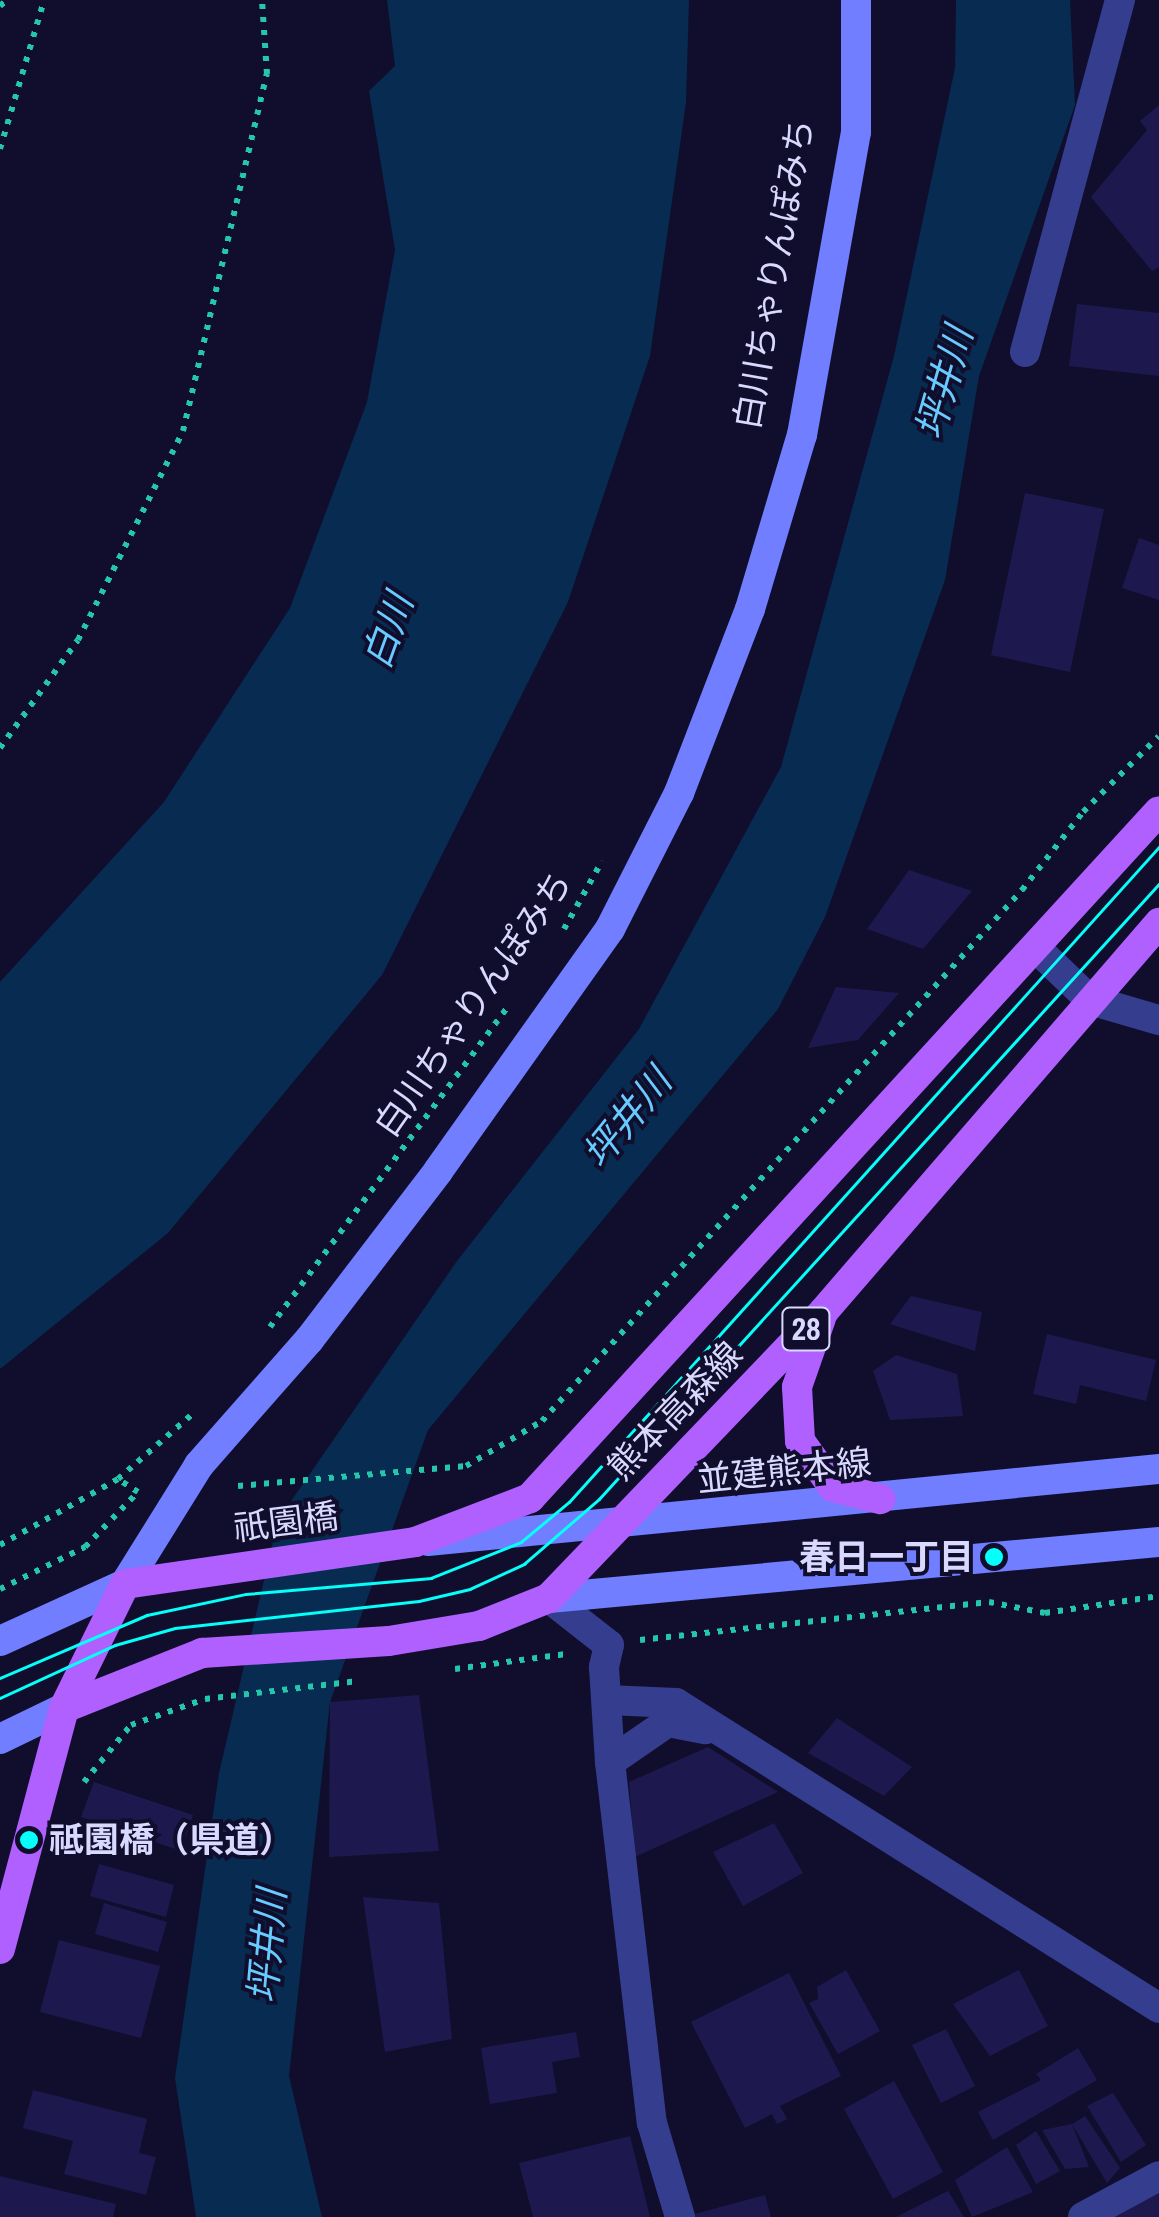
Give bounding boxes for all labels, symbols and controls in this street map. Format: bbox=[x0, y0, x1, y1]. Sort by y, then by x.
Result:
street label: 白川ちゃりんぽみち bbox=[726, 115, 822, 433]
water label: 坪井川 bbox=[906, 322, 982, 444]
water label: 白川 bbox=[354, 587, 422, 675]
street label: 白川ちゃりんぽみち bbox=[365, 863, 581, 1145]
water label: 坪井川 bbox=[573, 1059, 681, 1177]
road number: 28 bbox=[781, 1302, 831, 1356]
street label: 熊本高森線 bbox=[599, 1333, 751, 1489]
street label: 並建熊本線 bbox=[695, 1441, 873, 1501]
street label: 祇園橋 bbox=[231, 1495, 341, 1549]
place label: 春日一丁目 bbox=[799, 1536, 974, 1578]
marker: 春日一丁目 bbox=[983, 1546, 1005, 1568]
place label: 祗園橋（県道） bbox=[49, 1819, 294, 1861]
marker: 祗園橋（県道） bbox=[18, 1829, 40, 1851]
water label: 坪井川 bbox=[239, 1887, 295, 2005]

